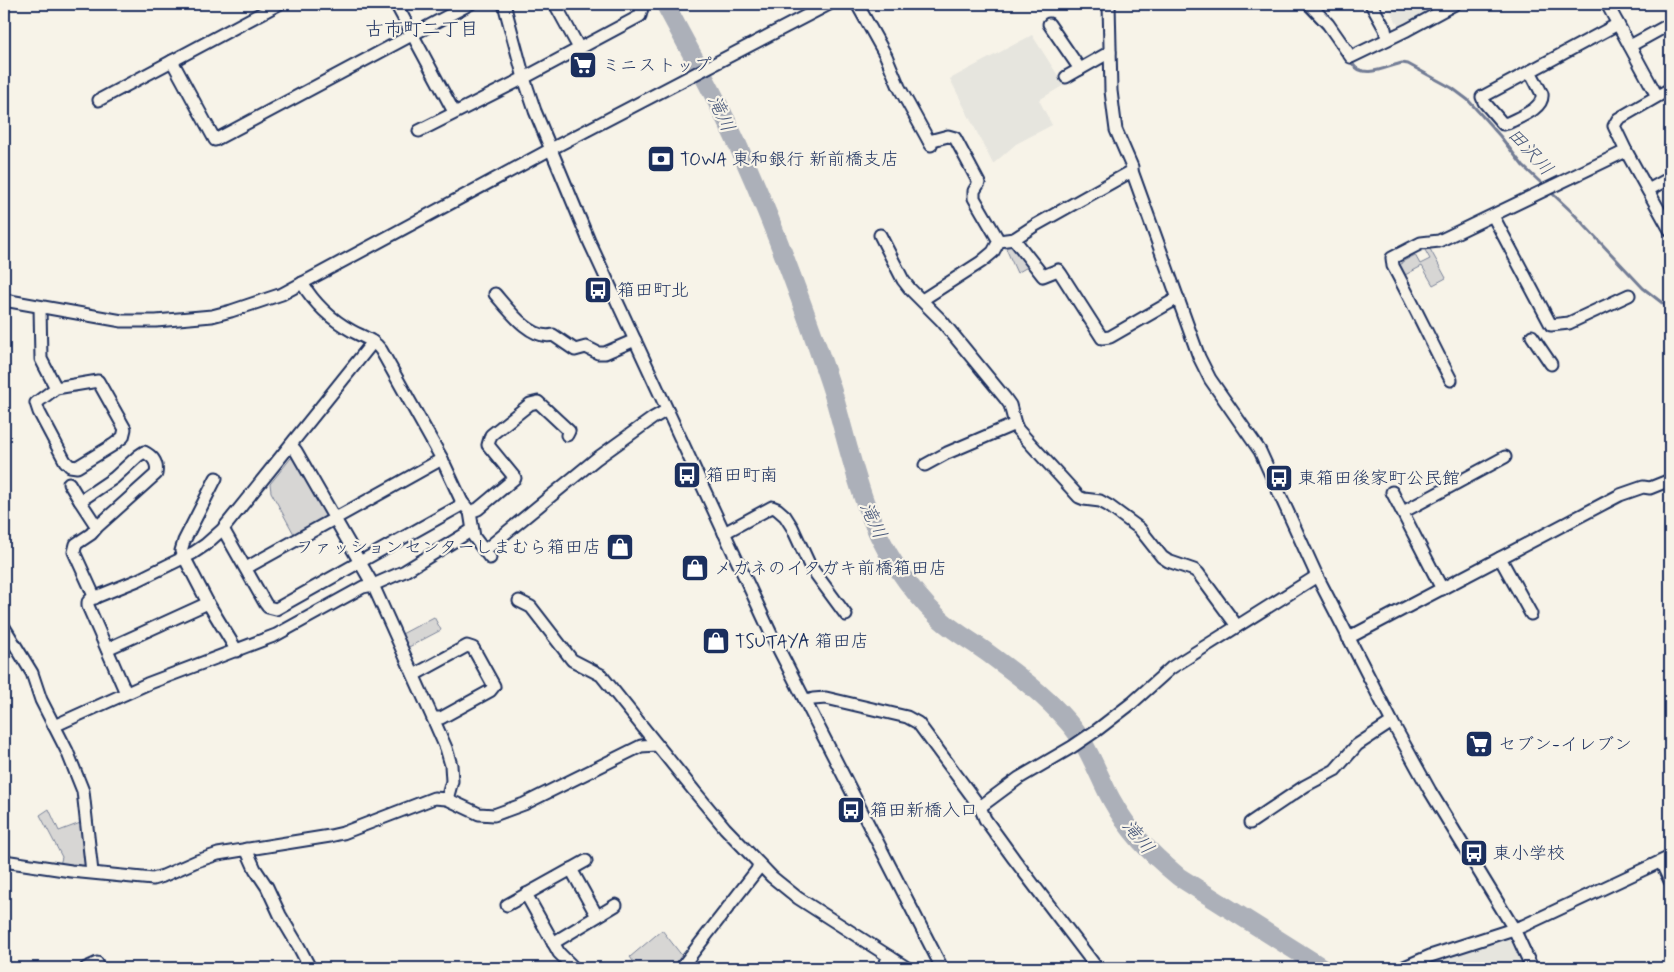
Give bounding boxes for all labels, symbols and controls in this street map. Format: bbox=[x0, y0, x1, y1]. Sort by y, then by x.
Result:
district label: 古市町二丁目 bbox=[365, 17, 479, 42]
supermarket icon: ミニストップ bbox=[568, 50, 598, 80]
place label: ミニストップ bbox=[602, 54, 712, 78]
water label: 滝川 bbox=[701, 91, 740, 136]
water label: 田沢川 bbox=[1501, 123, 1558, 181]
bank icon: TOWA 東和銀行 新前橋支店 bbox=[646, 144, 676, 174]
place label: TOWA 東和銀行 新前橋支店 bbox=[680, 148, 899, 172]
bus stop icon: 箱田町北 bbox=[583, 275, 613, 305]
place label: 箱田町北 bbox=[617, 279, 689, 303]
bus stop icon: 箱田町南 bbox=[672, 460, 702, 490]
bus stop icon: 東箱田後家町公民館 bbox=[1264, 463, 1294, 493]
place label: 箱田町南 bbox=[706, 464, 778, 488]
place label: 東箱田後家町公民館 bbox=[1298, 467, 1460, 491]
water label: 滝川 bbox=[853, 498, 892, 543]
shop icon: ファッションセンターしまむら箱田店 bbox=[605, 532, 635, 562]
place label: ファッションセンターしまむら箱田店 bbox=[296, 536, 601, 560]
shop icon: メガネのイタガキ前橋箱田店 bbox=[680, 553, 710, 583]
place label: メガネのイタガキ前橋箱田店 bbox=[714, 557, 947, 581]
shop icon: TSUTAYA 箱田店 bbox=[701, 626, 731, 656]
place label: TSUTAYA 箱田店 bbox=[735, 630, 869, 654]
supermarket icon: セブン-イレブン bbox=[1464, 729, 1494, 759]
place label: セブン-イレブン bbox=[1498, 733, 1632, 757]
bus stop icon: 箱田新橋入口 bbox=[836, 795, 866, 825]
place label: 箱田新橋入口 bbox=[870, 799, 978, 823]
water label: 滝川 bbox=[1116, 814, 1160, 860]
bus stop icon: 東小学校 bbox=[1459, 838, 1489, 868]
place label: 東小学校 bbox=[1493, 842, 1565, 866]

